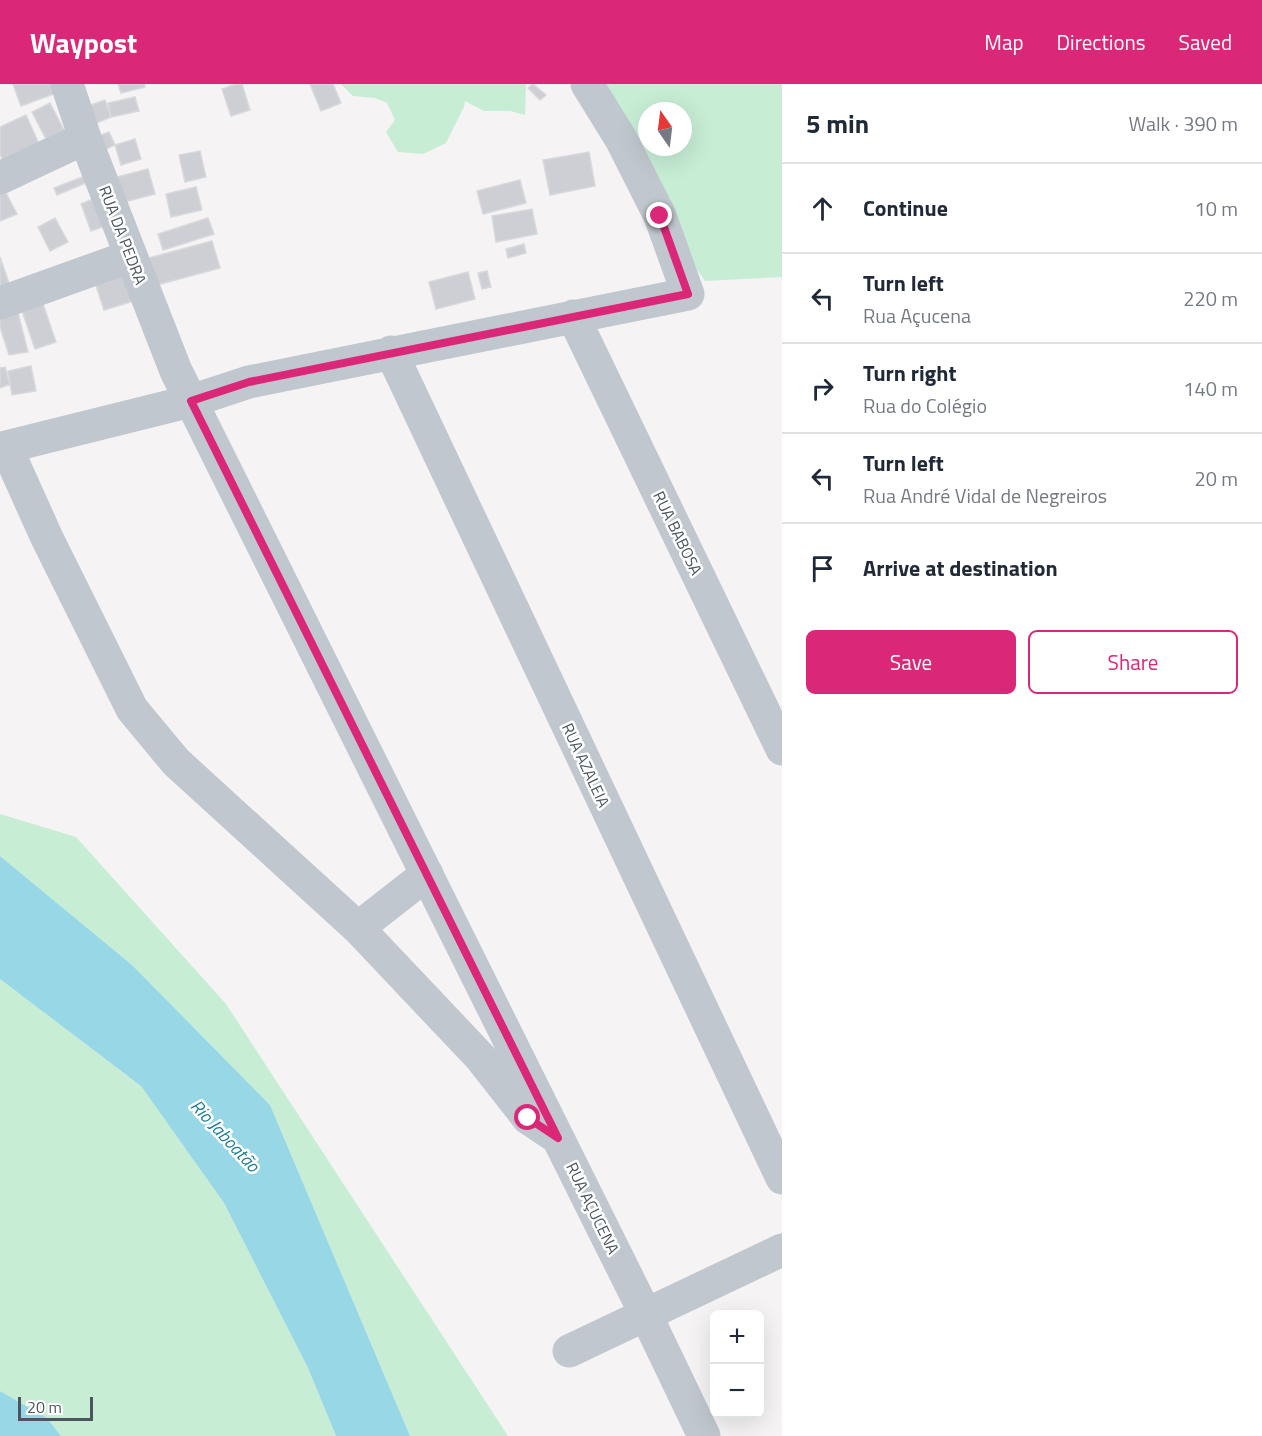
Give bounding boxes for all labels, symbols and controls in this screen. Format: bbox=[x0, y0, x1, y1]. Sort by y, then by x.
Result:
text: Waypost bbox=[30, 21, 137, 64]
text: Map bbox=[984, 26, 1024, 58]
text: Directions bbox=[1057, 26, 1146, 58]
text: Saved bbox=[1179, 26, 1232, 58]
north arrow bbox=[638, 102, 692, 156]
text: 5 min bbox=[806, 104, 869, 143]
text: Walk · 390 m bbox=[1129, 108, 1238, 139]
street label: RUA DA PEDRA bbox=[93, 182, 153, 288]
text: Continue bbox=[863, 191, 948, 225]
icon: ahead bbox=[806, 192, 839, 225]
text: 10 m bbox=[1194, 193, 1238, 224]
route end bbox=[646, 202, 672, 228]
text: Turn left bbox=[863, 266, 944, 300]
icon: left bbox=[806, 282, 839, 315]
text: 220 m bbox=[1183, 283, 1238, 314]
text: Rua Açucena bbox=[863, 300, 971, 331]
text: Turn right bbox=[863, 356, 957, 390]
icon: right bbox=[806, 372, 839, 405]
text: 140 m bbox=[1183, 373, 1238, 404]
text: Rua do Colégio bbox=[863, 390, 987, 421]
text: Turn left bbox=[863, 446, 944, 480]
icon: left bbox=[806, 462, 839, 495]
text: 20 m bbox=[1194, 463, 1238, 494]
text: Rua André Vidal de Negreiros bbox=[863, 480, 1107, 511]
street label: RUA BABOSA bbox=[647, 487, 709, 579]
text: Arrive at destination bbox=[863, 551, 1058, 585]
icon: arrive bbox=[806, 552, 839, 585]
button: Save bbox=[806, 630, 1016, 694]
button: Share bbox=[1028, 630, 1238, 694]
street label: RUA AZALEIA bbox=[556, 719, 616, 812]
water label: Rio Jaboatão bbox=[184, 1093, 267, 1179]
route start bbox=[514, 1104, 540, 1130]
street label: RUA AÇUCENA bbox=[560, 1158, 626, 1258]
map controls bbox=[710, 1310, 764, 1418]
button: + bbox=[710, 1310, 764, 1364]
button: − bbox=[710, 1364, 764, 1418]
scale bar bbox=[18, 1394, 93, 1422]
text: 20 m bbox=[27, 1395, 62, 1419]

